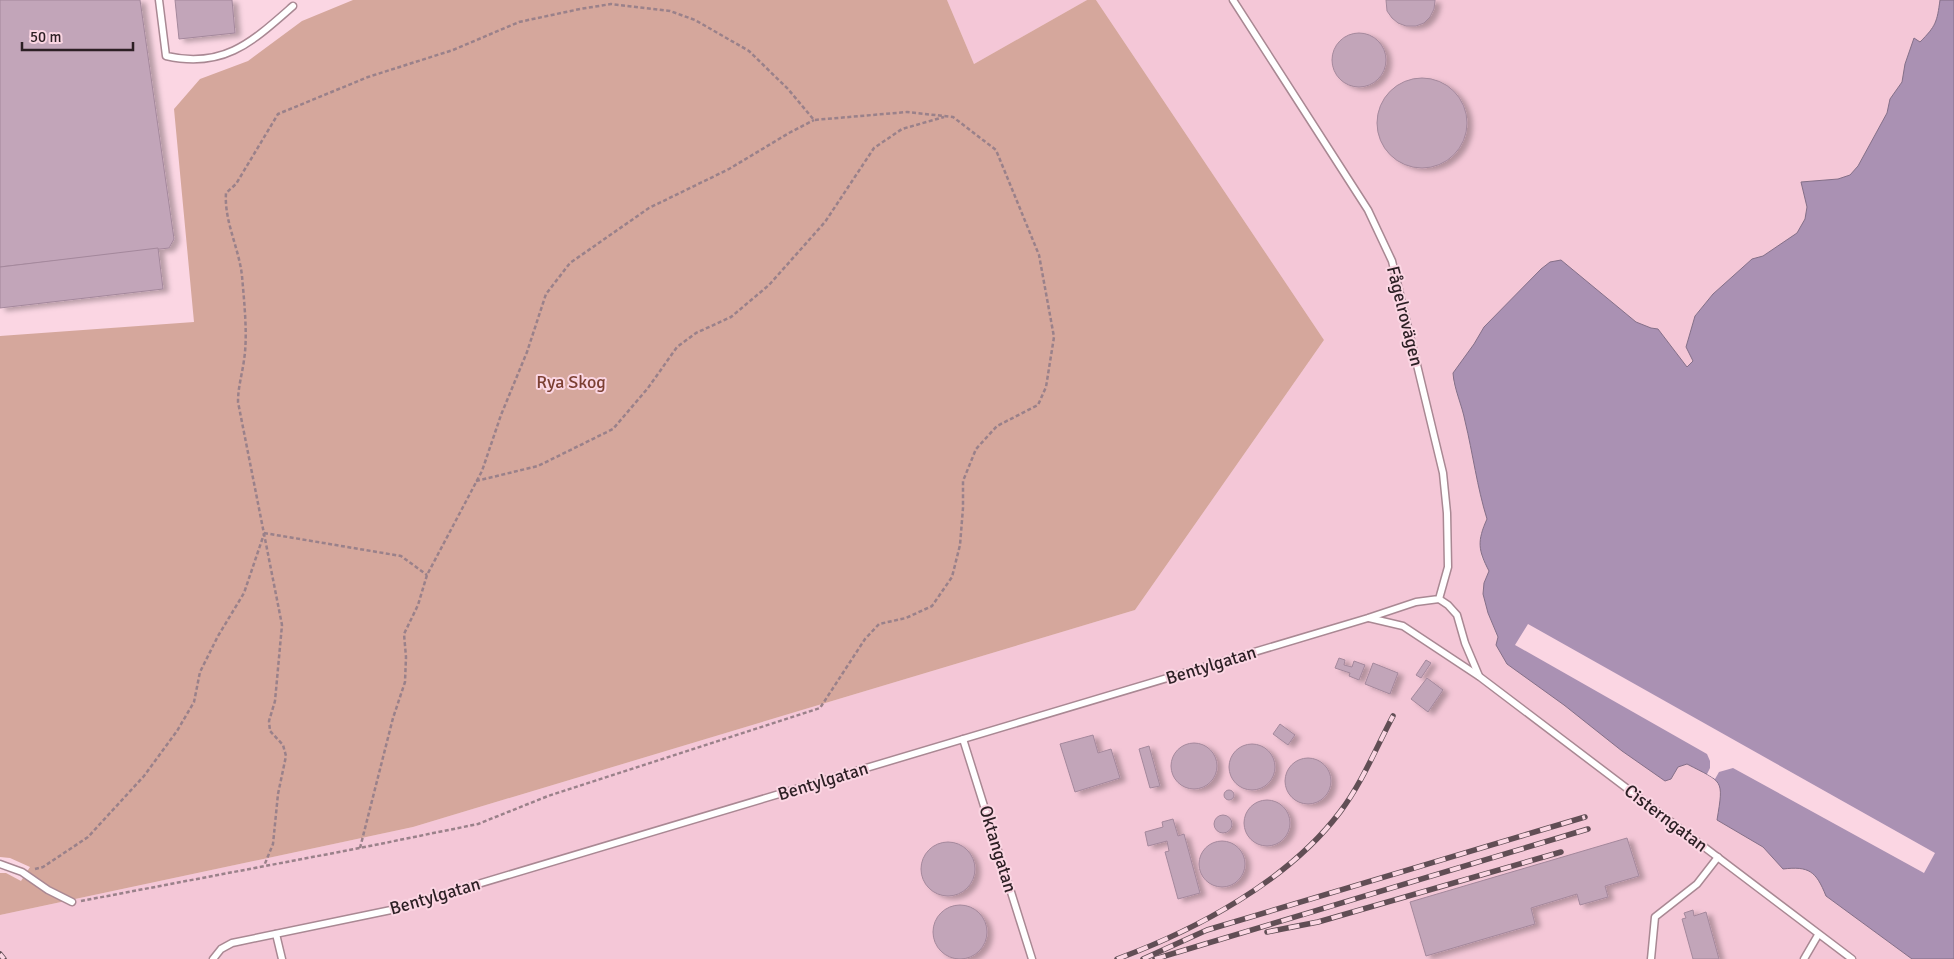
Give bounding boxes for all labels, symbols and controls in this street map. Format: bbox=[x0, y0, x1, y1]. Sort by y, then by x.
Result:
scale bar bbox=[22, 20, 134, 52]
text: 50 m bbox=[30, 28, 61, 46]
street label: Fågelrovägen bbox=[1382, 264, 1428, 368]
park label: Rya Skog bbox=[536, 371, 606, 393]
street label: Bentylgatan bbox=[1163, 641, 1259, 689]
street label: Bentylgatan bbox=[775, 757, 871, 805]
street label: Cisterngatan bbox=[1620, 779, 1712, 857]
street label: Oktangatan bbox=[974, 803, 1022, 895]
street label: Bentylgatan bbox=[387, 873, 483, 919]

